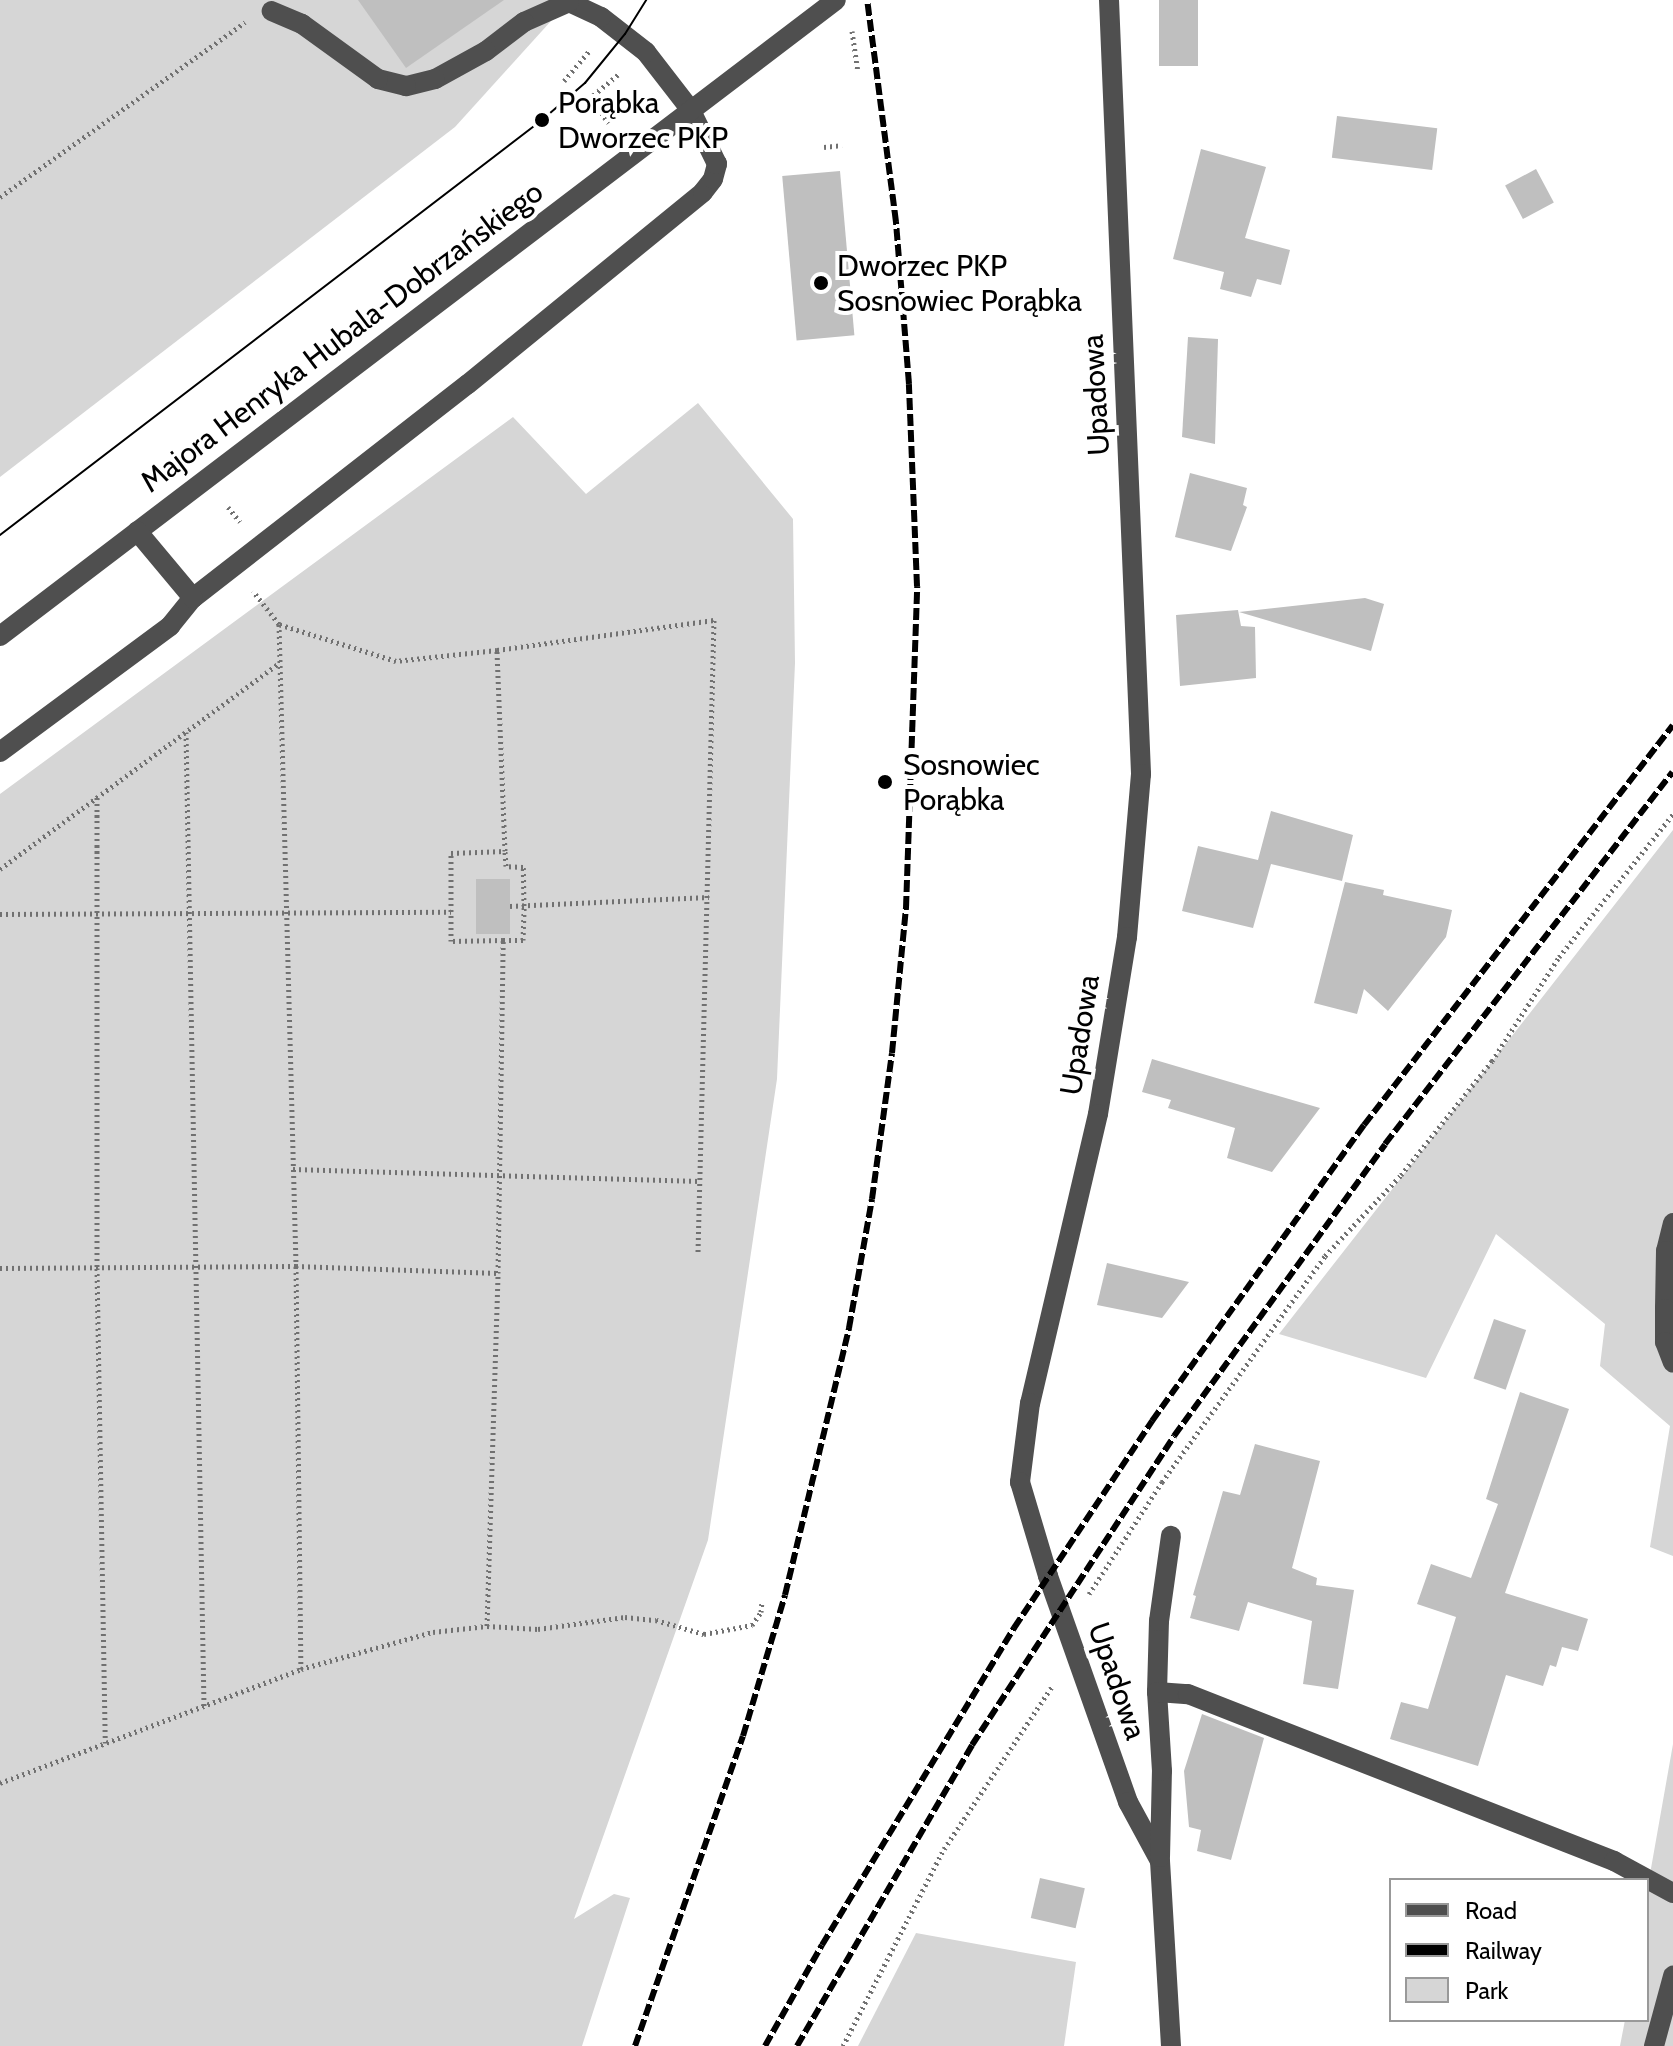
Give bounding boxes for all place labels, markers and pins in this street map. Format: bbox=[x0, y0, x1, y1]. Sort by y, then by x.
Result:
place label: Porąbka Dworzec PKP bbox=[558, 85, 728, 156]
marker: Porąbka Dworzec PKP bbox=[533, 111, 551, 129]
place label: Dworzec PKP Sosnowiec Porąbka bbox=[837, 248, 1082, 318]
marker: Dworzec PKP Sosnowiec Porąbka bbox=[812, 274, 830, 292]
place label: Sosnowiec Porąbka bbox=[903, 747, 1040, 818]
marker: Sosnowiec Porąbka bbox=[874, 771, 896, 793]

